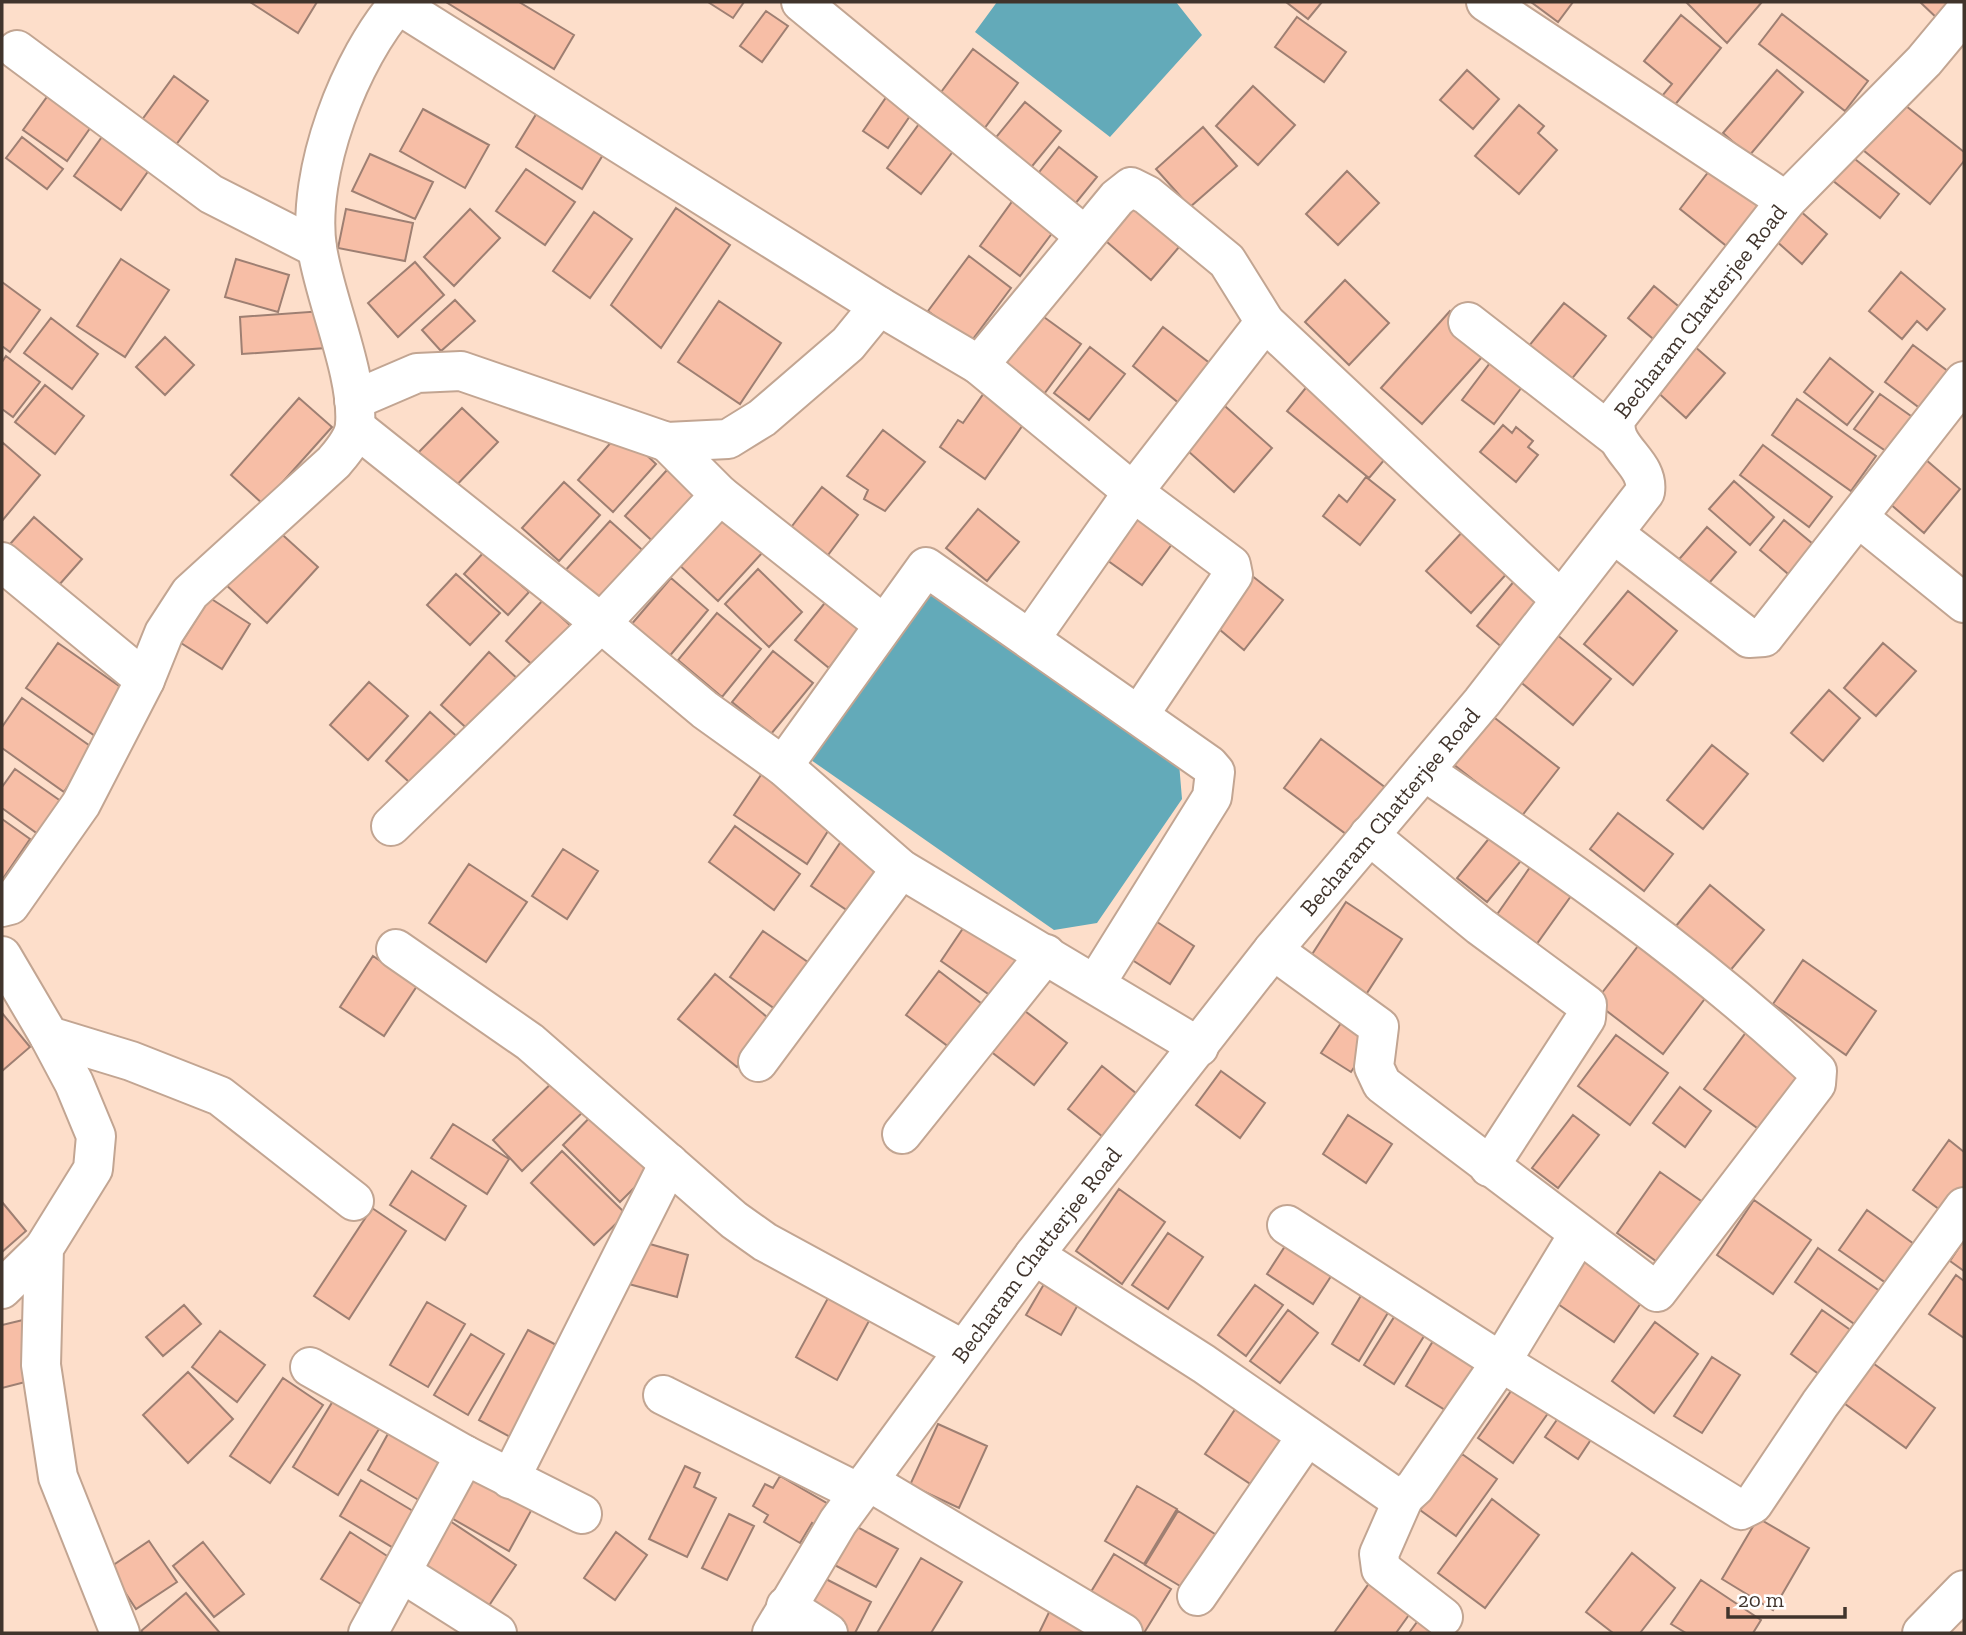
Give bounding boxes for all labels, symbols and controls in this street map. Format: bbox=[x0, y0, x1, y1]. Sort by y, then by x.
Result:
street label: Becharam Chatterjee Road bbox=[1608, 198, 1792, 424]
street label: Becharam Chatterjee Road bbox=[1294, 701, 1486, 921]
street label: Becharam Chatterjee Road bbox=[946, 1141, 1128, 1368]
scale bar bbox=[1728, 1576, 1845, 1620]
text: 20 m bbox=[1738, 1587, 1784, 1612]

